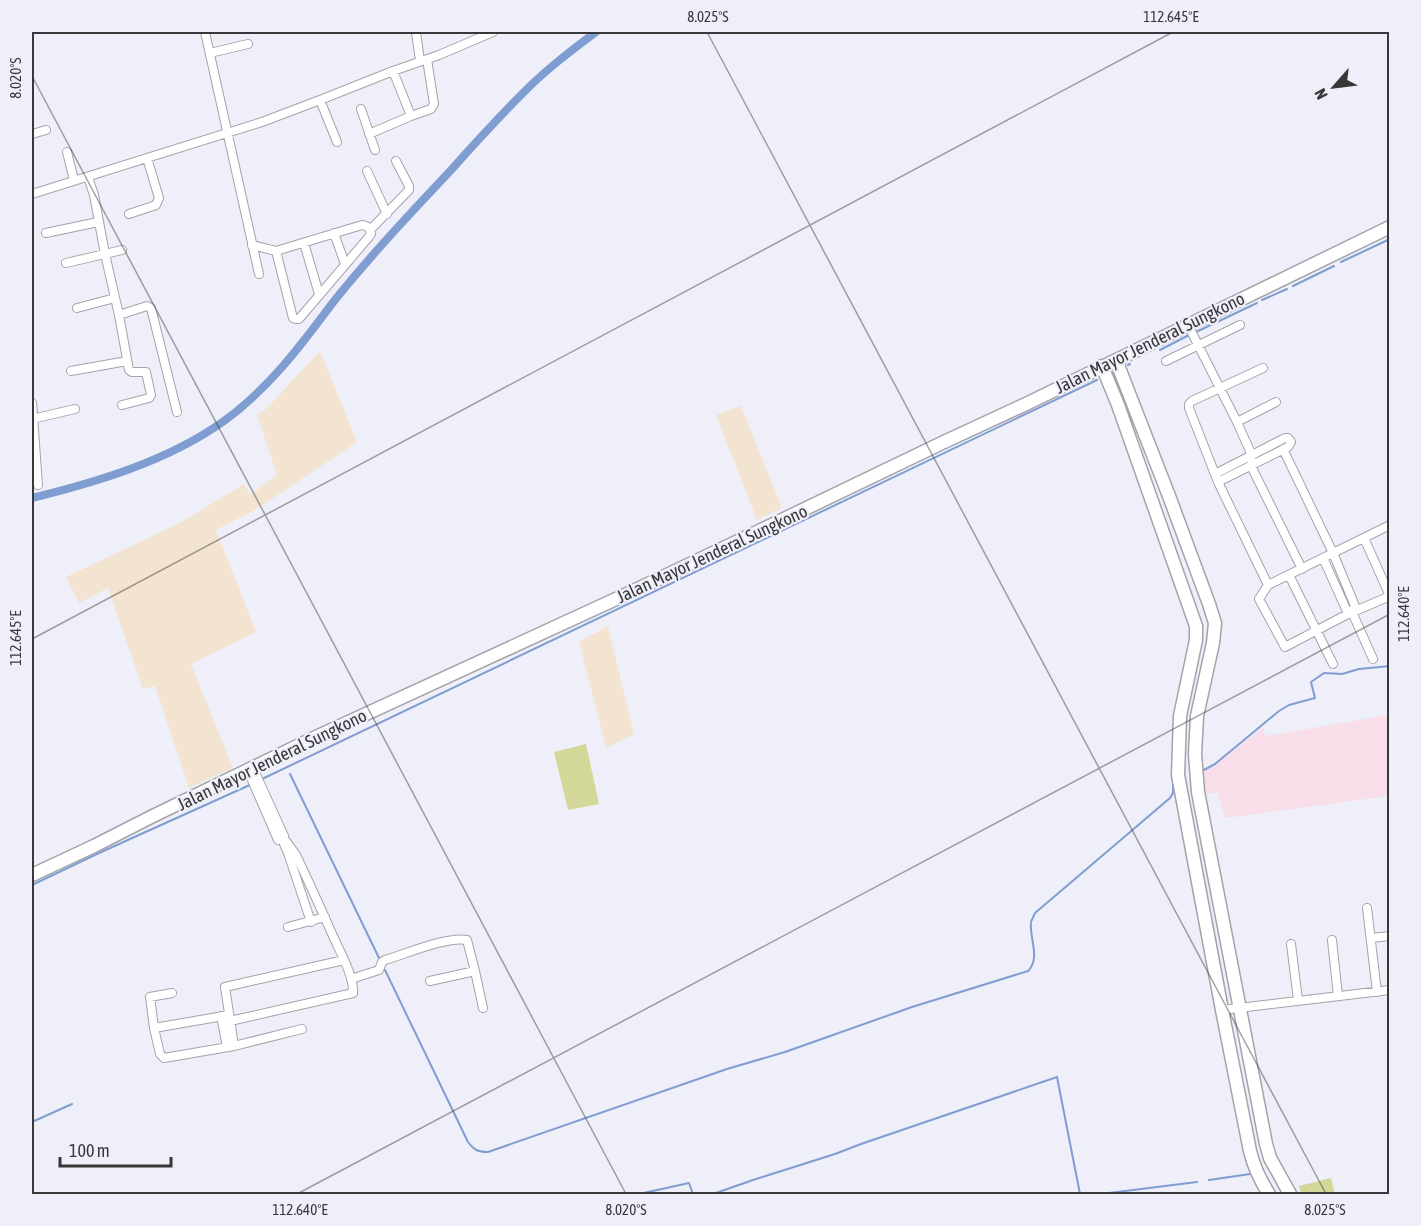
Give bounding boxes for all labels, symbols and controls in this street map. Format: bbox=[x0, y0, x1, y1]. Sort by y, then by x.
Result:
text: 8.025°S bbox=[687, 8, 729, 25]
text: 112.645°E bbox=[1143, 8, 1199, 25]
text: 8.020°S bbox=[7, 57, 24, 99]
north arrow bbox=[1304, 57, 1364, 117]
text: N bbox=[1311, 86, 1331, 102]
street label: Jalan Mayor Jenderal Sungkono bbox=[1052, 287, 1248, 398]
street label: Jalan Mayor Jenderal Sungkono bbox=[613, 500, 811, 607]
text: 112.640°E bbox=[1395, 586, 1412, 642]
text: 112.645°E bbox=[7, 610, 24, 666]
street label: Jalan Mayor Jenderal Sungkono bbox=[174, 704, 370, 815]
scale bar bbox=[60, 1130, 171, 1168]
text: 100 m bbox=[69, 1140, 110, 1161]
text: 112.640°E bbox=[272, 1201, 328, 1218]
text: 8.020°S bbox=[605, 1201, 647, 1218]
text: 8.025°S bbox=[1304, 1201, 1346, 1218]

